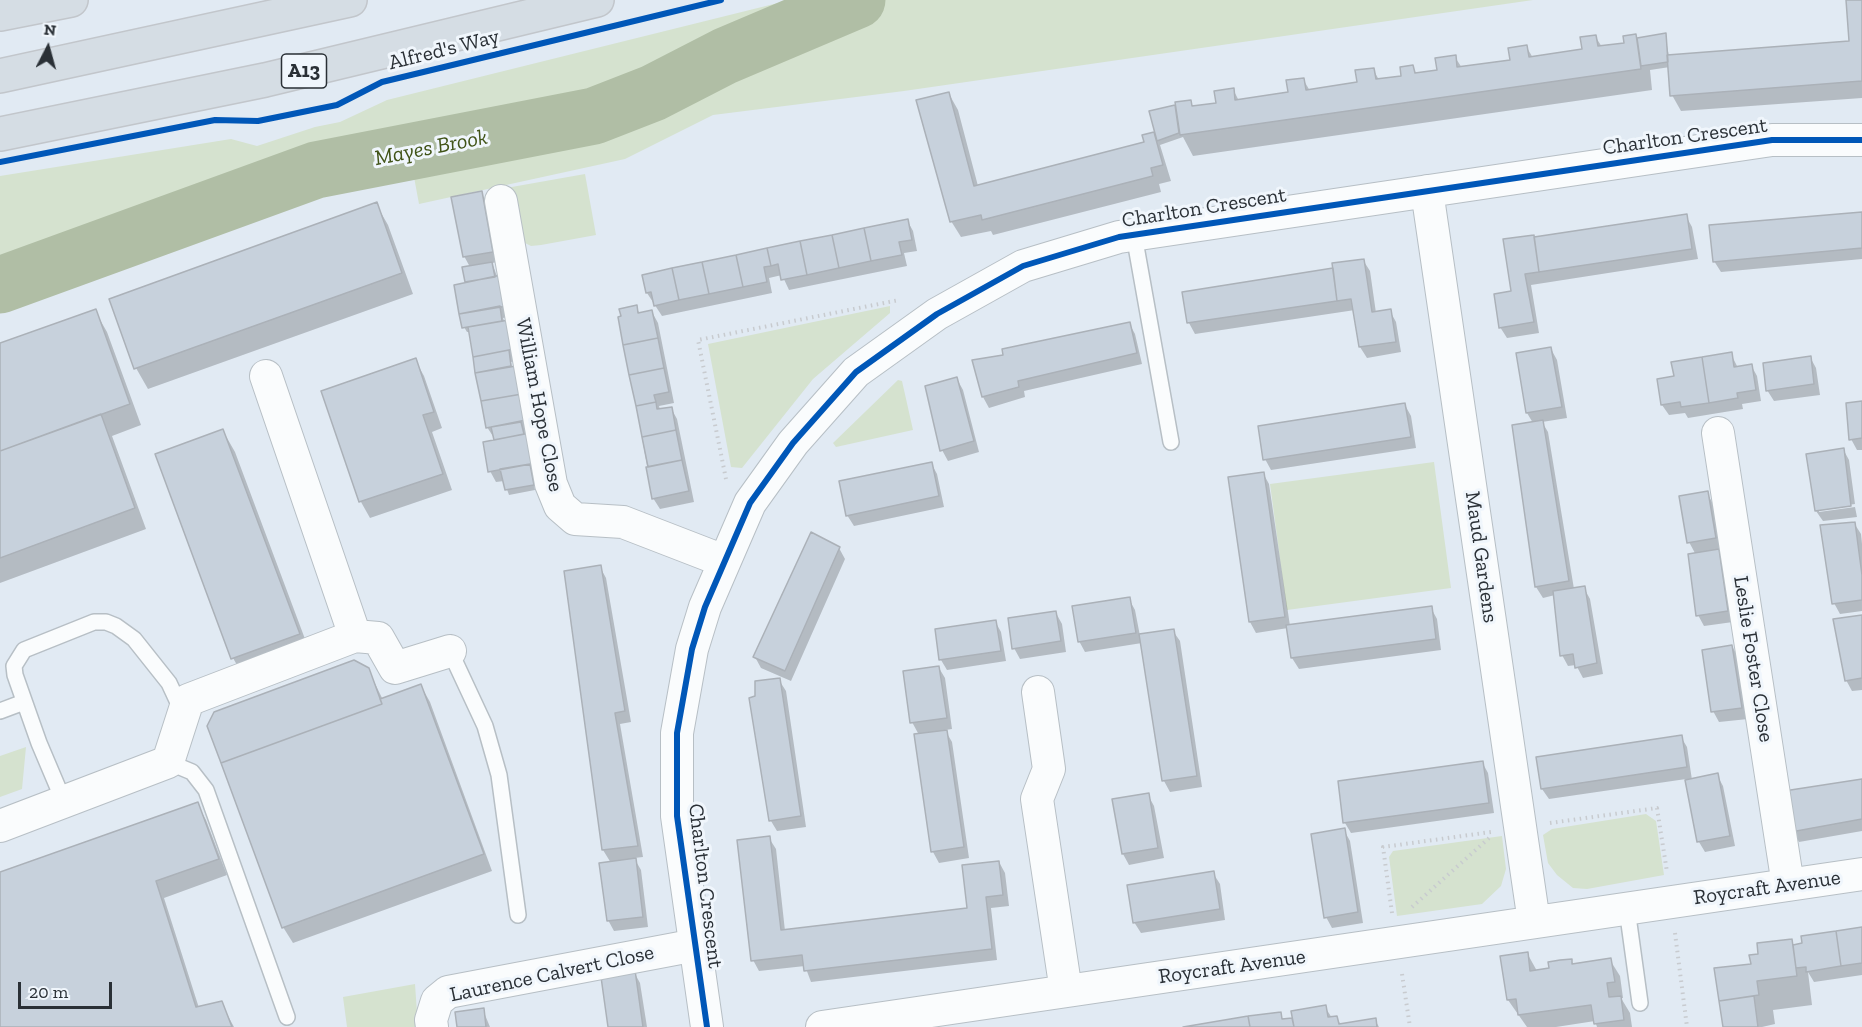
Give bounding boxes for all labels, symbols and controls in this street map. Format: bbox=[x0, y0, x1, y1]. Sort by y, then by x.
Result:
north arrow bbox=[18, 18, 78, 78]
text: N bbox=[43, 20, 57, 40]
street label: Alfred's Way bbox=[386, 24, 502, 76]
road number: A13 bbox=[282, 54, 326, 88]
street label: Charlton Crescent bbox=[1601, 113, 1769, 161]
water label: Mayes Brook bbox=[372, 124, 490, 172]
street label: Charlton Crescent bbox=[1120, 183, 1288, 233]
street label: William Hope Close bbox=[510, 316, 568, 494]
street label: Maud Gardens bbox=[1459, 490, 1503, 624]
street label: Leslie Foster Close bbox=[1727, 574, 1779, 744]
street label: Charlton Crescent bbox=[682, 802, 728, 970]
street label: Roycraft Avenue bbox=[1692, 865, 1842, 911]
street label: Laurence Calvert Close bbox=[448, 940, 656, 1008]
street label: Roycraft Avenue bbox=[1157, 944, 1307, 990]
scale bar bbox=[21, 970, 116, 1008]
text: 20 m bbox=[29, 981, 68, 1003]

